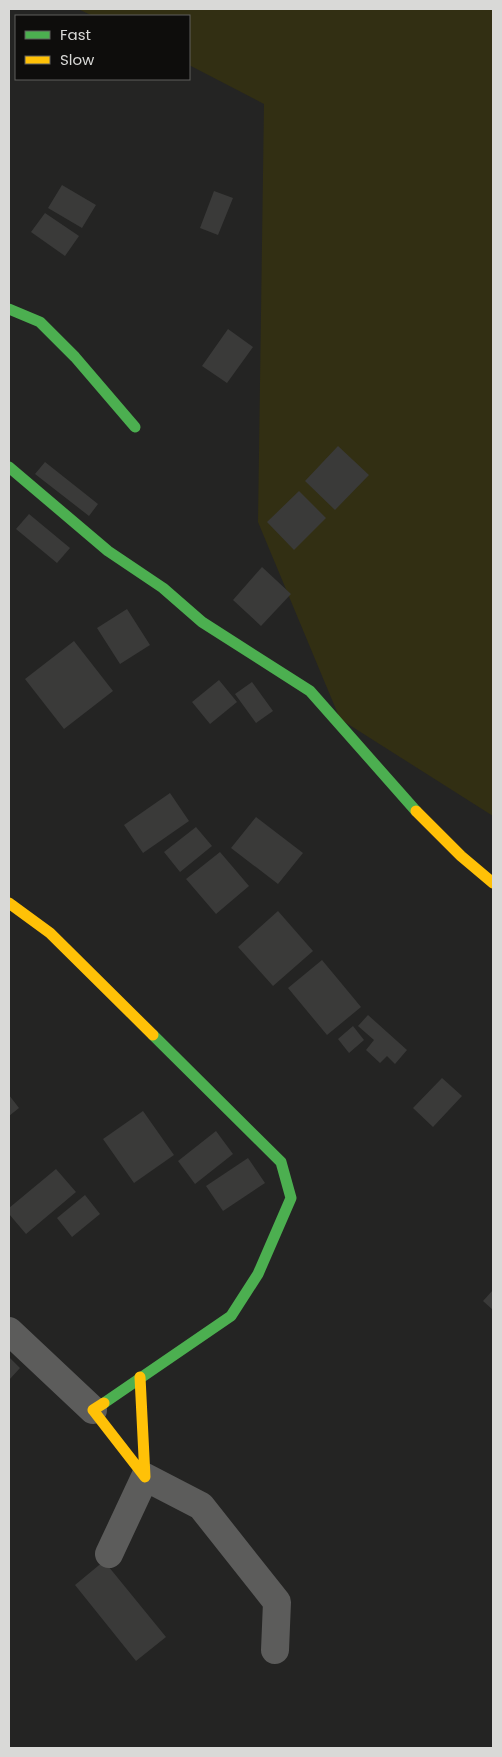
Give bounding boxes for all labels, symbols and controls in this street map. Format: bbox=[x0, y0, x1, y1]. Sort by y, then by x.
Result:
legend bbox=[15, 15, 190, 80]
text: Fast bbox=[60, 24, 91, 45]
text: Slow bbox=[60, 49, 95, 70]

